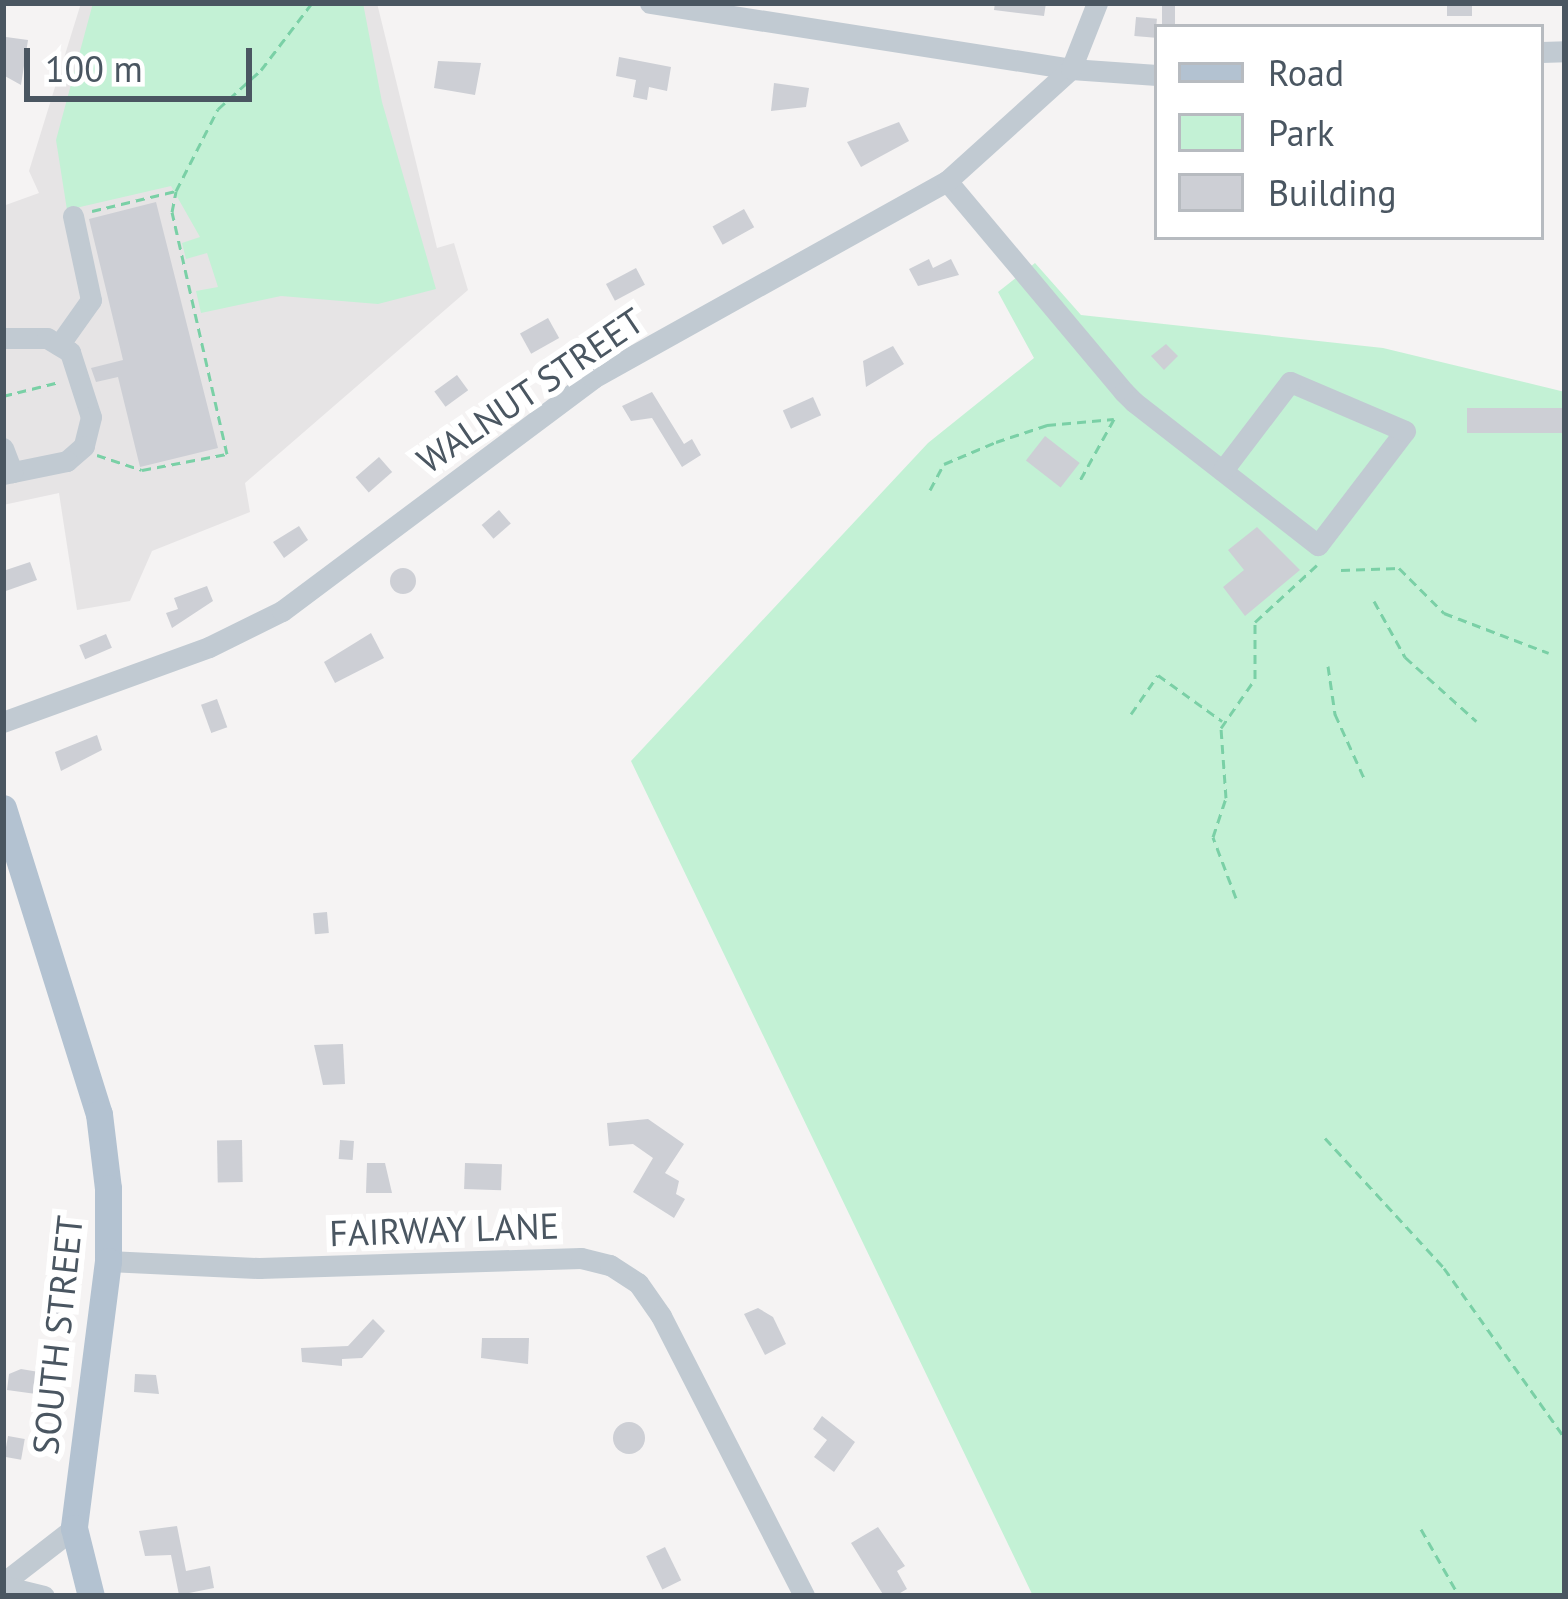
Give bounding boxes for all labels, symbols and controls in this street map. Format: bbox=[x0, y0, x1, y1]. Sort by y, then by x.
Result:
scale bar bbox=[30, 24, 258, 98]
legend bbox=[1154, 24, 1544, 240]
text: 100 m bbox=[45, 45, 143, 92]
text: Road bbox=[1268, 49, 1344, 96]
text: Park bbox=[1268, 109, 1334, 156]
text: Building bbox=[1268, 169, 1397, 216]
street label: WALNUT STREET bbox=[408, 298, 652, 482]
street label: FAIRWAY LANE bbox=[328, 1203, 560, 1255]
street label: SOUTH STREET bbox=[23, 1213, 91, 1457]

